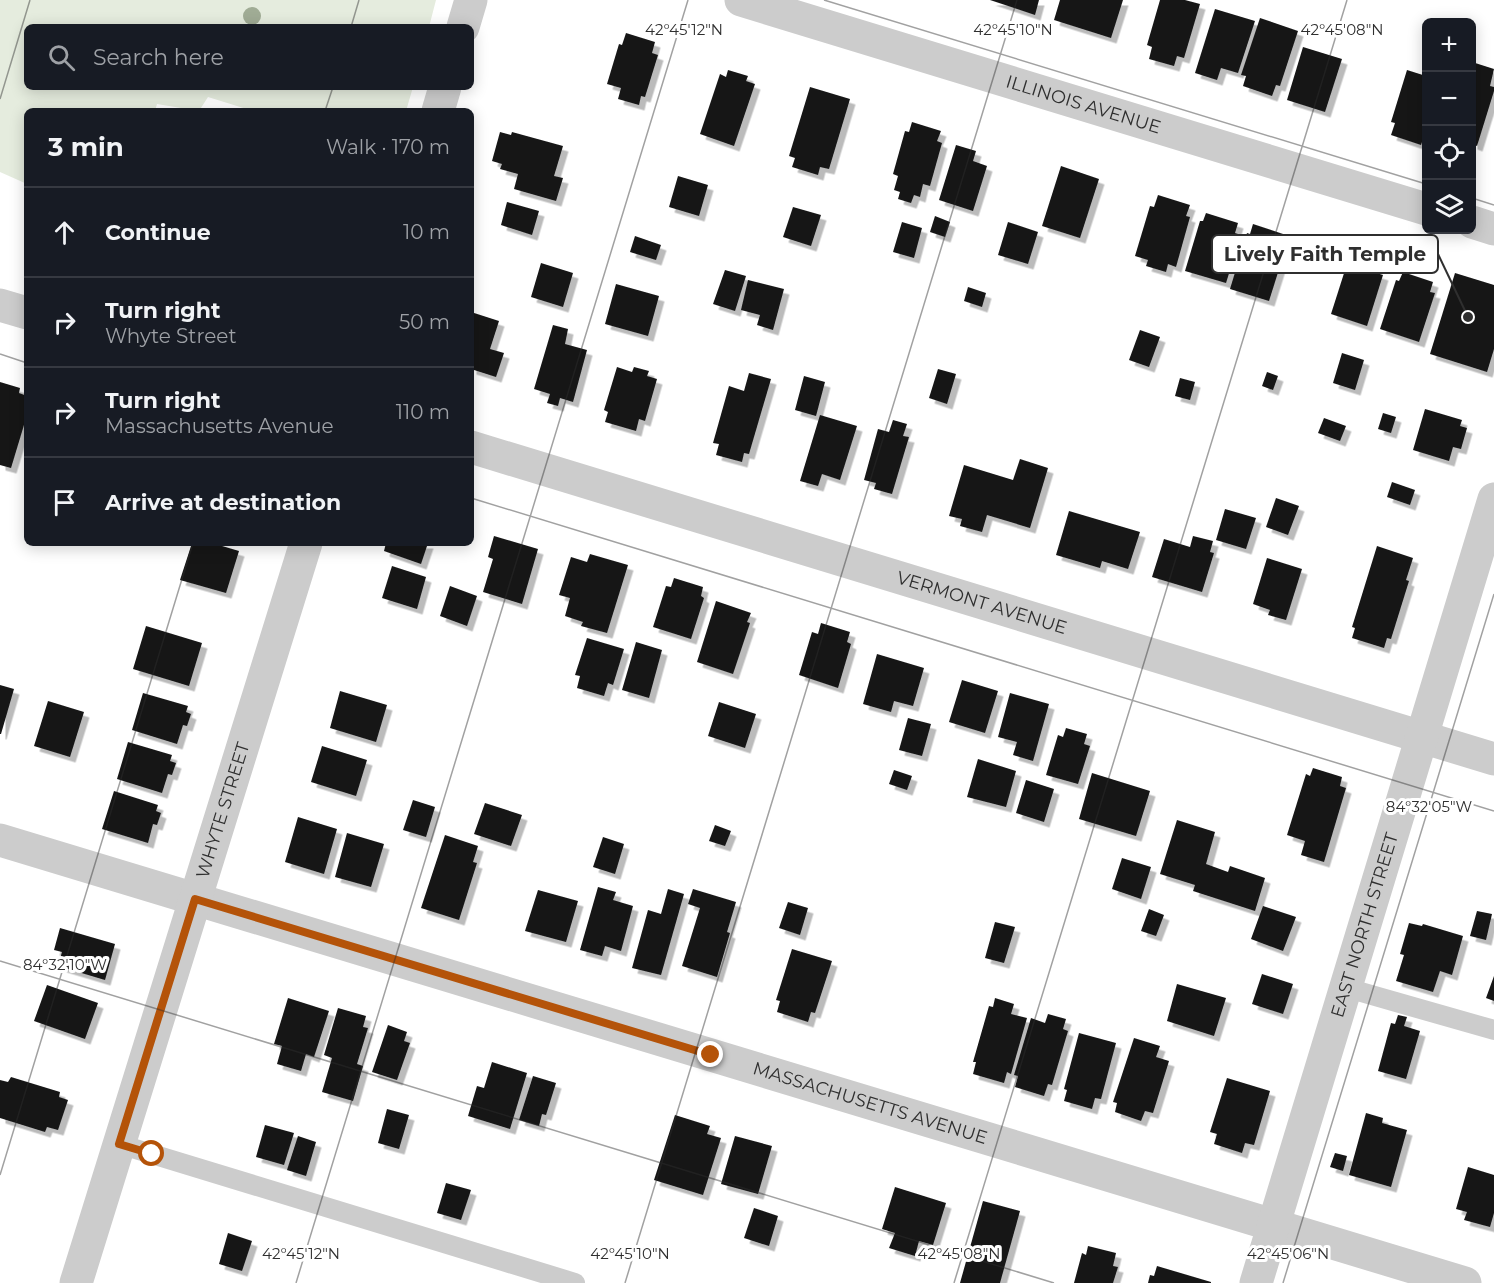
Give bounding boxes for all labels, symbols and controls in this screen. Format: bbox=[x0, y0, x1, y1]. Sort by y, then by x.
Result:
map controls bbox=[1422, 18, 1476, 234]
button: + bbox=[1422, 18, 1476, 72]
text: 42°45'12"N bbox=[645, 20, 723, 39]
text: 42°45'10"N bbox=[973, 20, 1053, 39]
text: 42°45'08"N bbox=[1301, 20, 1383, 39]
search box bbox=[24, 24, 474, 90]
icon: search bbox=[45, 41, 78, 74]
text: Search here bbox=[93, 44, 224, 71]
street label: ILLINOIS AVENUE bbox=[1003, 71, 1163, 138]
button: − bbox=[1422, 72, 1476, 126]
button: locate bbox=[1422, 126, 1476, 180]
text: 3 min bbox=[48, 131, 124, 163]
text: Walk · 170 m bbox=[326, 135, 450, 159]
button: layers bbox=[1422, 180, 1476, 234]
icon: ahead bbox=[48, 216, 81, 249]
text: Continue bbox=[105, 219, 211, 246]
text: 10 m bbox=[403, 220, 450, 244]
callout: Lively Faith Temple bbox=[1212, 235, 1438, 273]
text: Lively Faith Temple bbox=[1224, 242, 1426, 266]
text: Turn right bbox=[105, 297, 220, 324]
icon: right bbox=[48, 306, 81, 339]
text: 50 m bbox=[399, 310, 450, 334]
text: Whyte Street bbox=[105, 324, 237, 348]
text: Turn right bbox=[105, 387, 220, 414]
icon: right bbox=[48, 396, 81, 429]
text: 110 m bbox=[396, 400, 450, 424]
text: Massachusetts Avenue bbox=[105, 414, 334, 438]
icon: arrive bbox=[48, 486, 81, 519]
text: Arrive at destination bbox=[105, 489, 341, 516]
street label: VERMONT AVENUE bbox=[894, 566, 1070, 639]
street label: WHYTE STREET bbox=[191, 739, 255, 881]
text: 84°32'05"W bbox=[1386, 797, 1472, 816]
street label: EAST NORTH STREET bbox=[1326, 829, 1403, 1020]
text: 84°32'10"W bbox=[23, 955, 107, 974]
route end bbox=[697, 1041, 723, 1067]
street label: MASSACHUSETTS AVENUE bbox=[750, 1057, 990, 1149]
route start bbox=[138, 1140, 164, 1166]
text: 42°45'12"N bbox=[262, 1244, 340, 1263]
text: 42°45'10"N bbox=[590, 1244, 670, 1263]
text: 42°45'08"N bbox=[918, 1244, 1000, 1263]
text: 42°45'06"N bbox=[1247, 1244, 1329, 1263]

